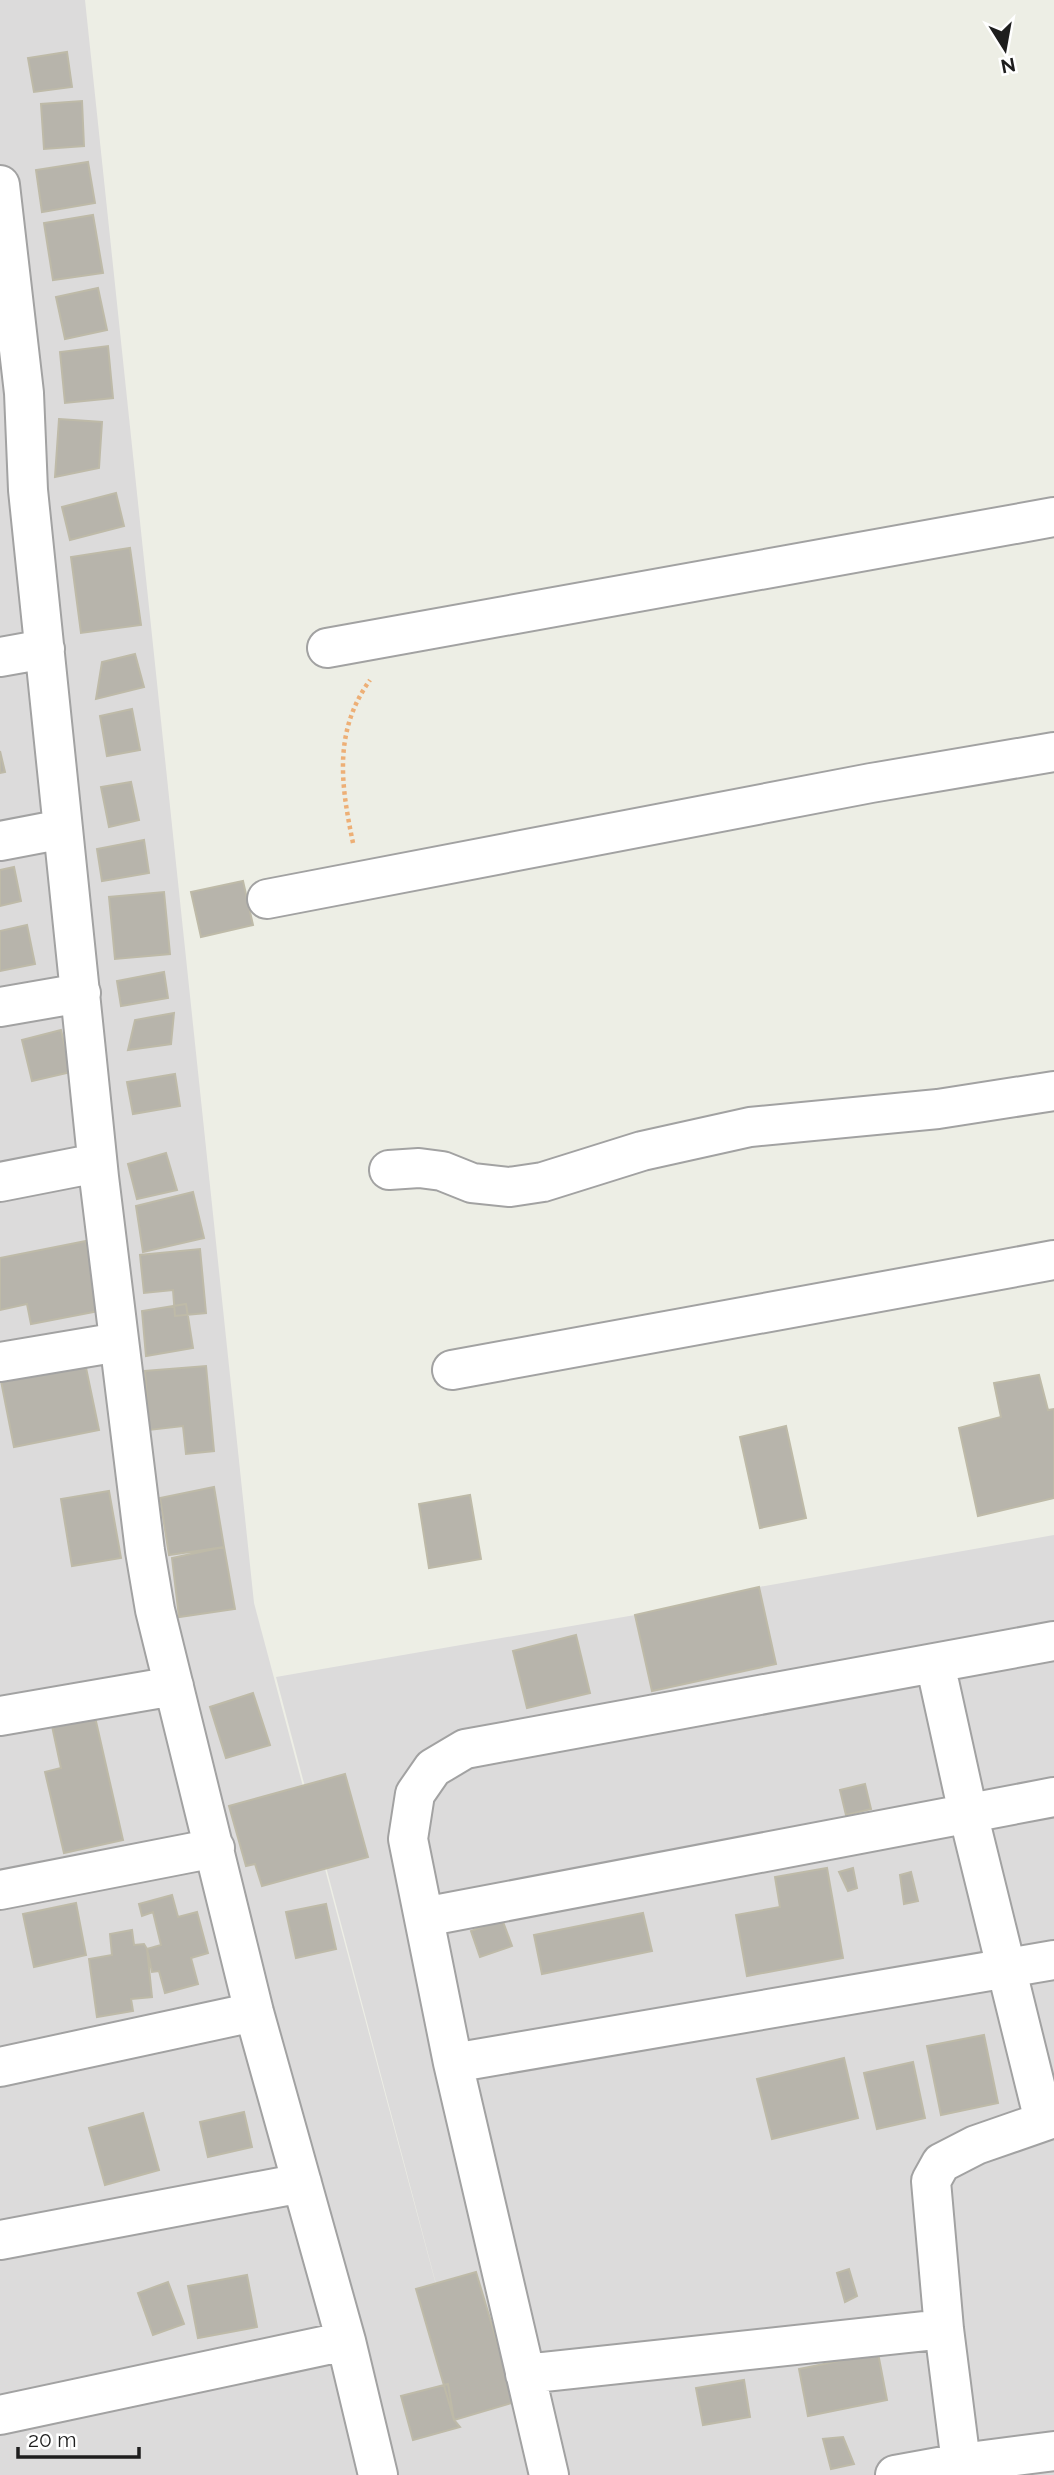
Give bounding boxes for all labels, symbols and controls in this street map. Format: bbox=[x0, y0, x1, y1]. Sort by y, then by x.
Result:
north arrow bbox=[970, 14, 1040, 84]
text: N bbox=[999, 54, 1017, 78]
scale bar bbox=[18, 2416, 138, 2460]
text: 20 m bbox=[28, 2427, 76, 2452]

